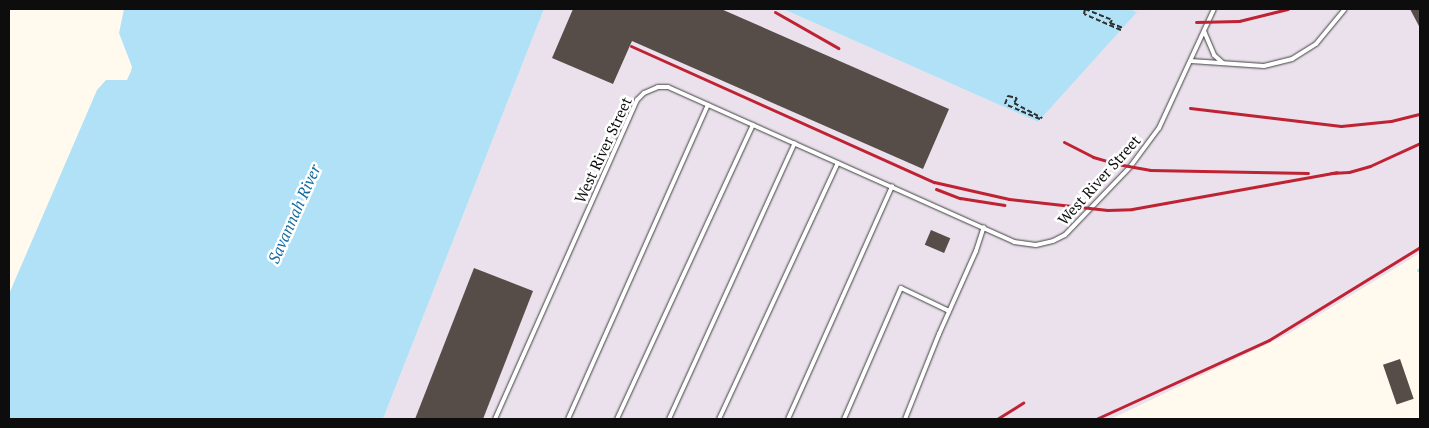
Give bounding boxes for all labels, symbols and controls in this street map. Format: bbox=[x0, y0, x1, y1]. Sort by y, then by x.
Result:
street label: West River Street bbox=[571, 94, 635, 206]
street label: West River Street bbox=[1054, 131, 1144, 229]
water label: Savannah River bbox=[264, 162, 324, 266]

